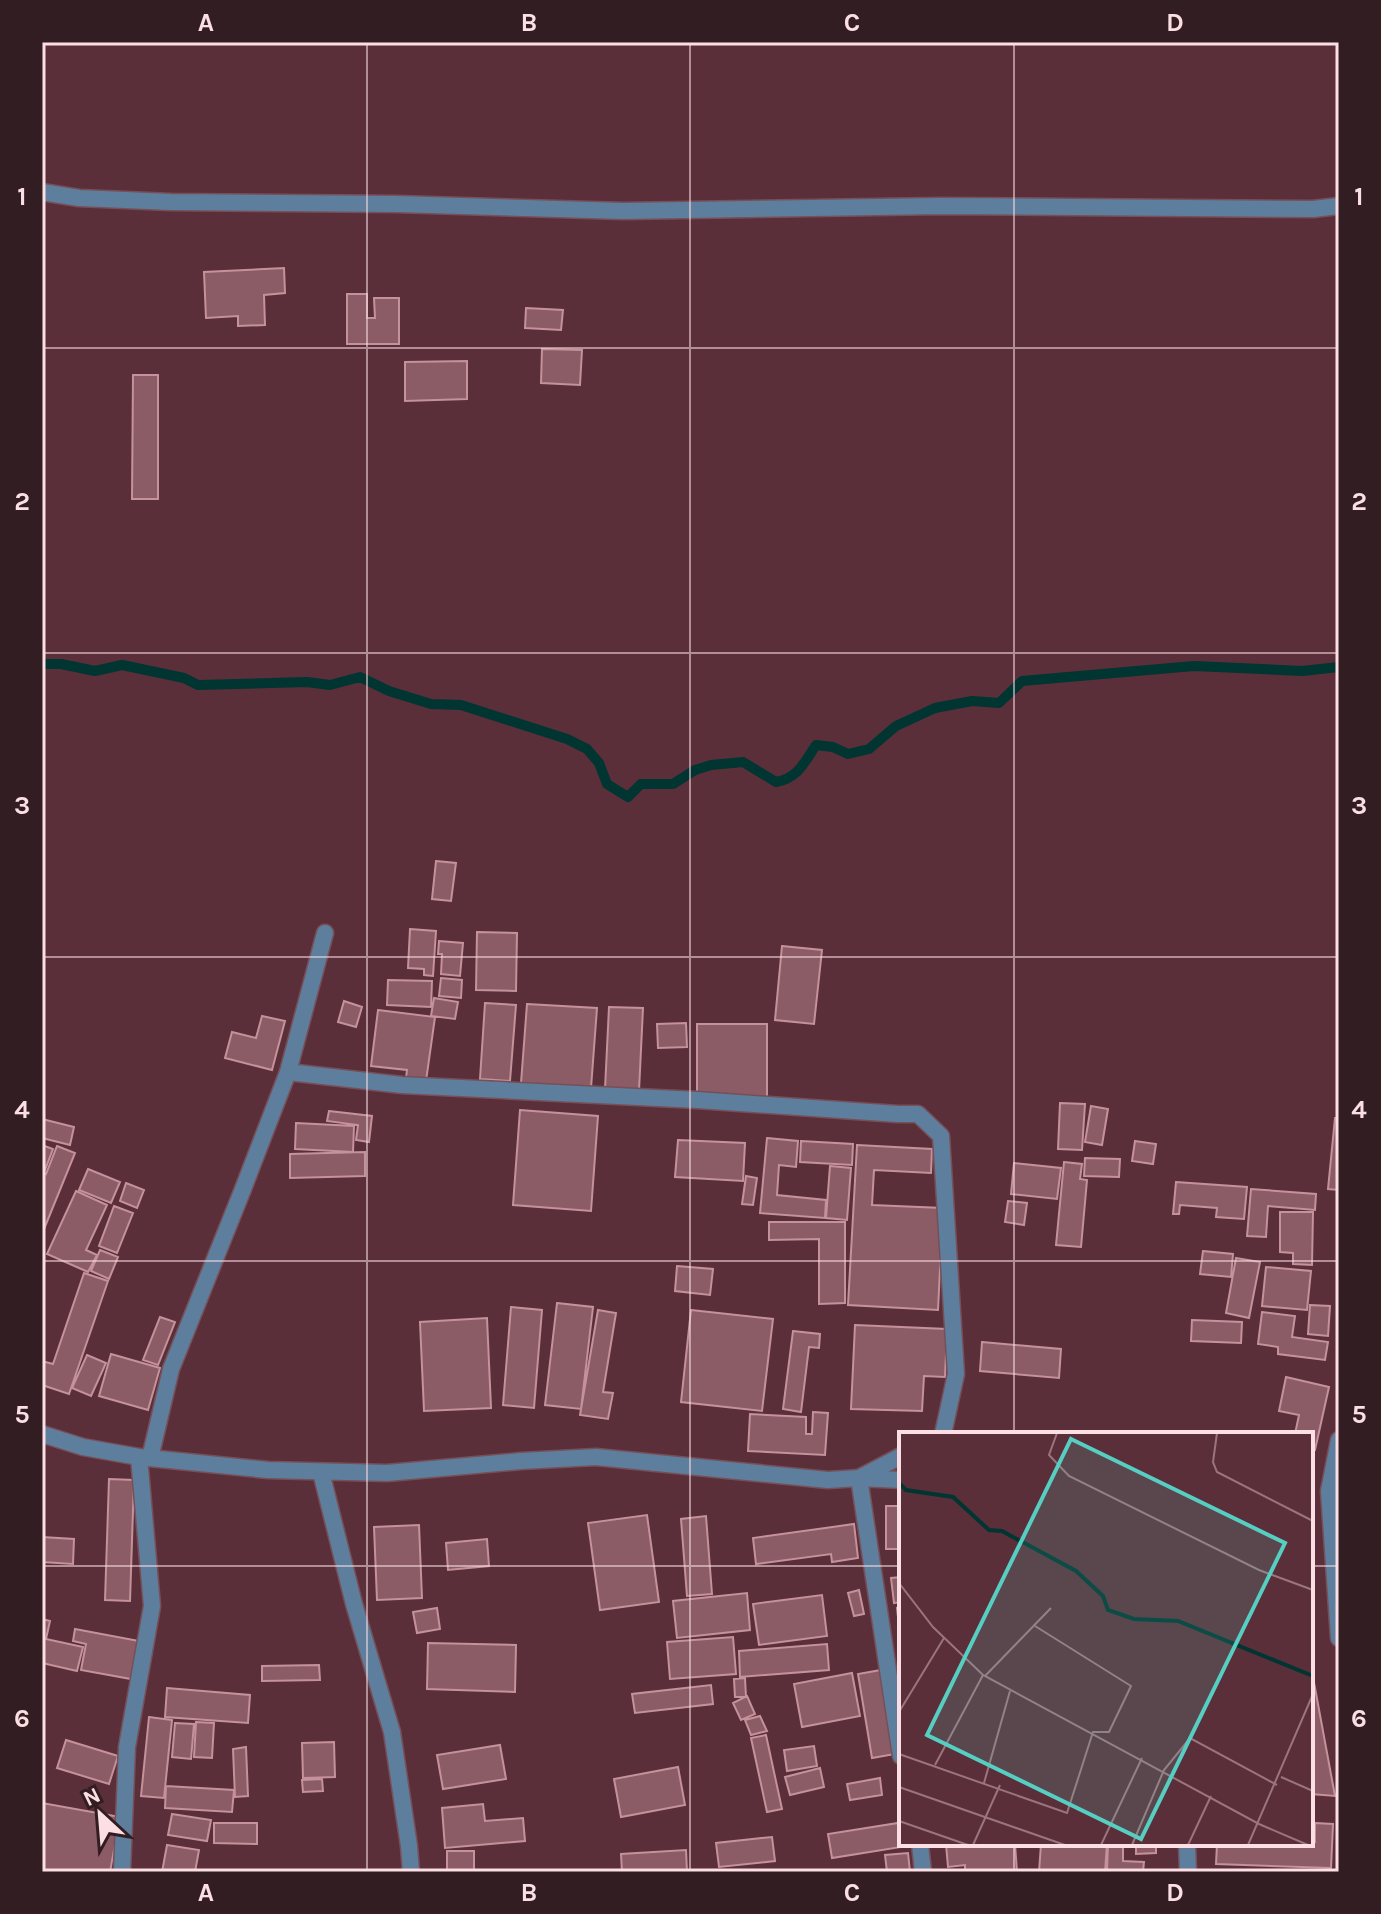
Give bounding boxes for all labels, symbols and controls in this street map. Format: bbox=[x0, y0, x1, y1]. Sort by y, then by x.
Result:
text: A bbox=[198, 7, 214, 38]
text: B bbox=[521, 7, 537, 38]
text: C bbox=[844, 7, 860, 38]
text: D bbox=[1166, 7, 1184, 38]
text: 1 bbox=[17, 181, 27, 212]
text: 1 bbox=[1354, 181, 1364, 212]
text: 2 bbox=[14, 486, 30, 517]
text: 2 bbox=[1351, 486, 1367, 517]
text: 3 bbox=[14, 790, 30, 821]
text: 3 bbox=[1351, 790, 1367, 821]
text: 4 bbox=[14, 1094, 30, 1125]
text: 4 bbox=[1351, 1094, 1367, 1125]
text: 5 bbox=[14, 1399, 30, 1430]
text: 5 bbox=[1351, 1399, 1367, 1430]
inset map bbox=[899, 1432, 1313, 1846]
text: 6 bbox=[14, 1703, 30, 1734]
text: 6 bbox=[1351, 1703, 1367, 1734]
north arrow bbox=[60, 1774, 140, 1854]
text: N bbox=[79, 1782, 104, 1812]
text: A bbox=[198, 1877, 214, 1908]
text: B bbox=[521, 1877, 537, 1908]
text: C bbox=[844, 1877, 860, 1908]
text: D bbox=[1166, 1877, 1184, 1908]

